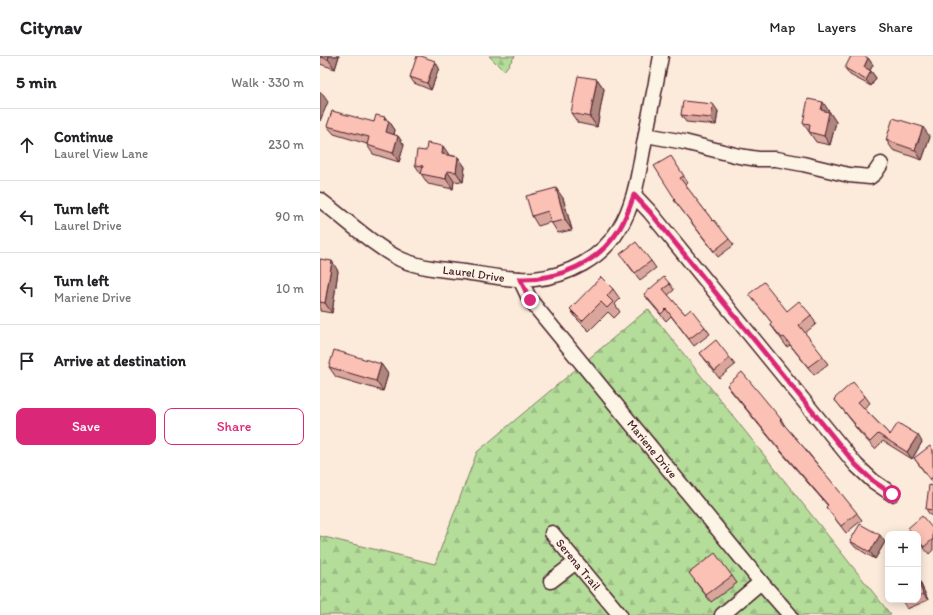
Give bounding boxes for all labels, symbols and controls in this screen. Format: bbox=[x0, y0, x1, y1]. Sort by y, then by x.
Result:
text: Citynav bbox=[20, 16, 82, 39]
text: Map bbox=[770, 19, 795, 36]
text: Layers bbox=[817, 19, 856, 36]
text: Share bbox=[878, 19, 913, 36]
text: 5 min bbox=[16, 72, 56, 92]
text: Walk · 330 m bbox=[231, 75, 304, 90]
text: Continue bbox=[54, 128, 113, 146]
icon: ahead bbox=[16, 134, 38, 156]
text: 230 m bbox=[268, 137, 304, 152]
text: Laurel View Lane bbox=[54, 146, 148, 161]
text: Turn left bbox=[54, 200, 109, 218]
icon: left bbox=[16, 206, 38, 228]
text: 90 m bbox=[275, 209, 304, 224]
text: Laurel Drive bbox=[54, 218, 122, 233]
street label: Laurel Drive bbox=[442, 263, 506, 285]
text: Turn left bbox=[54, 272, 109, 290]
icon: left bbox=[16, 278, 38, 300]
text: 10 m bbox=[276, 281, 304, 296]
text: Mariene Drive bbox=[54, 290, 131, 305]
route end bbox=[521, 291, 539, 309]
icon: arrive bbox=[16, 350, 38, 372]
text: Arrive at destination bbox=[54, 352, 186, 370]
button: Save bbox=[16, 408, 156, 445]
button: Share bbox=[164, 408, 304, 445]
street label: Mariene Drive bbox=[624, 417, 680, 481]
route start bbox=[883, 485, 901, 503]
map controls bbox=[885, 531, 921, 603]
button: + bbox=[885, 531, 921, 567]
street label: Serena Trail bbox=[553, 536, 604, 594]
button: − bbox=[885, 567, 921, 603]

